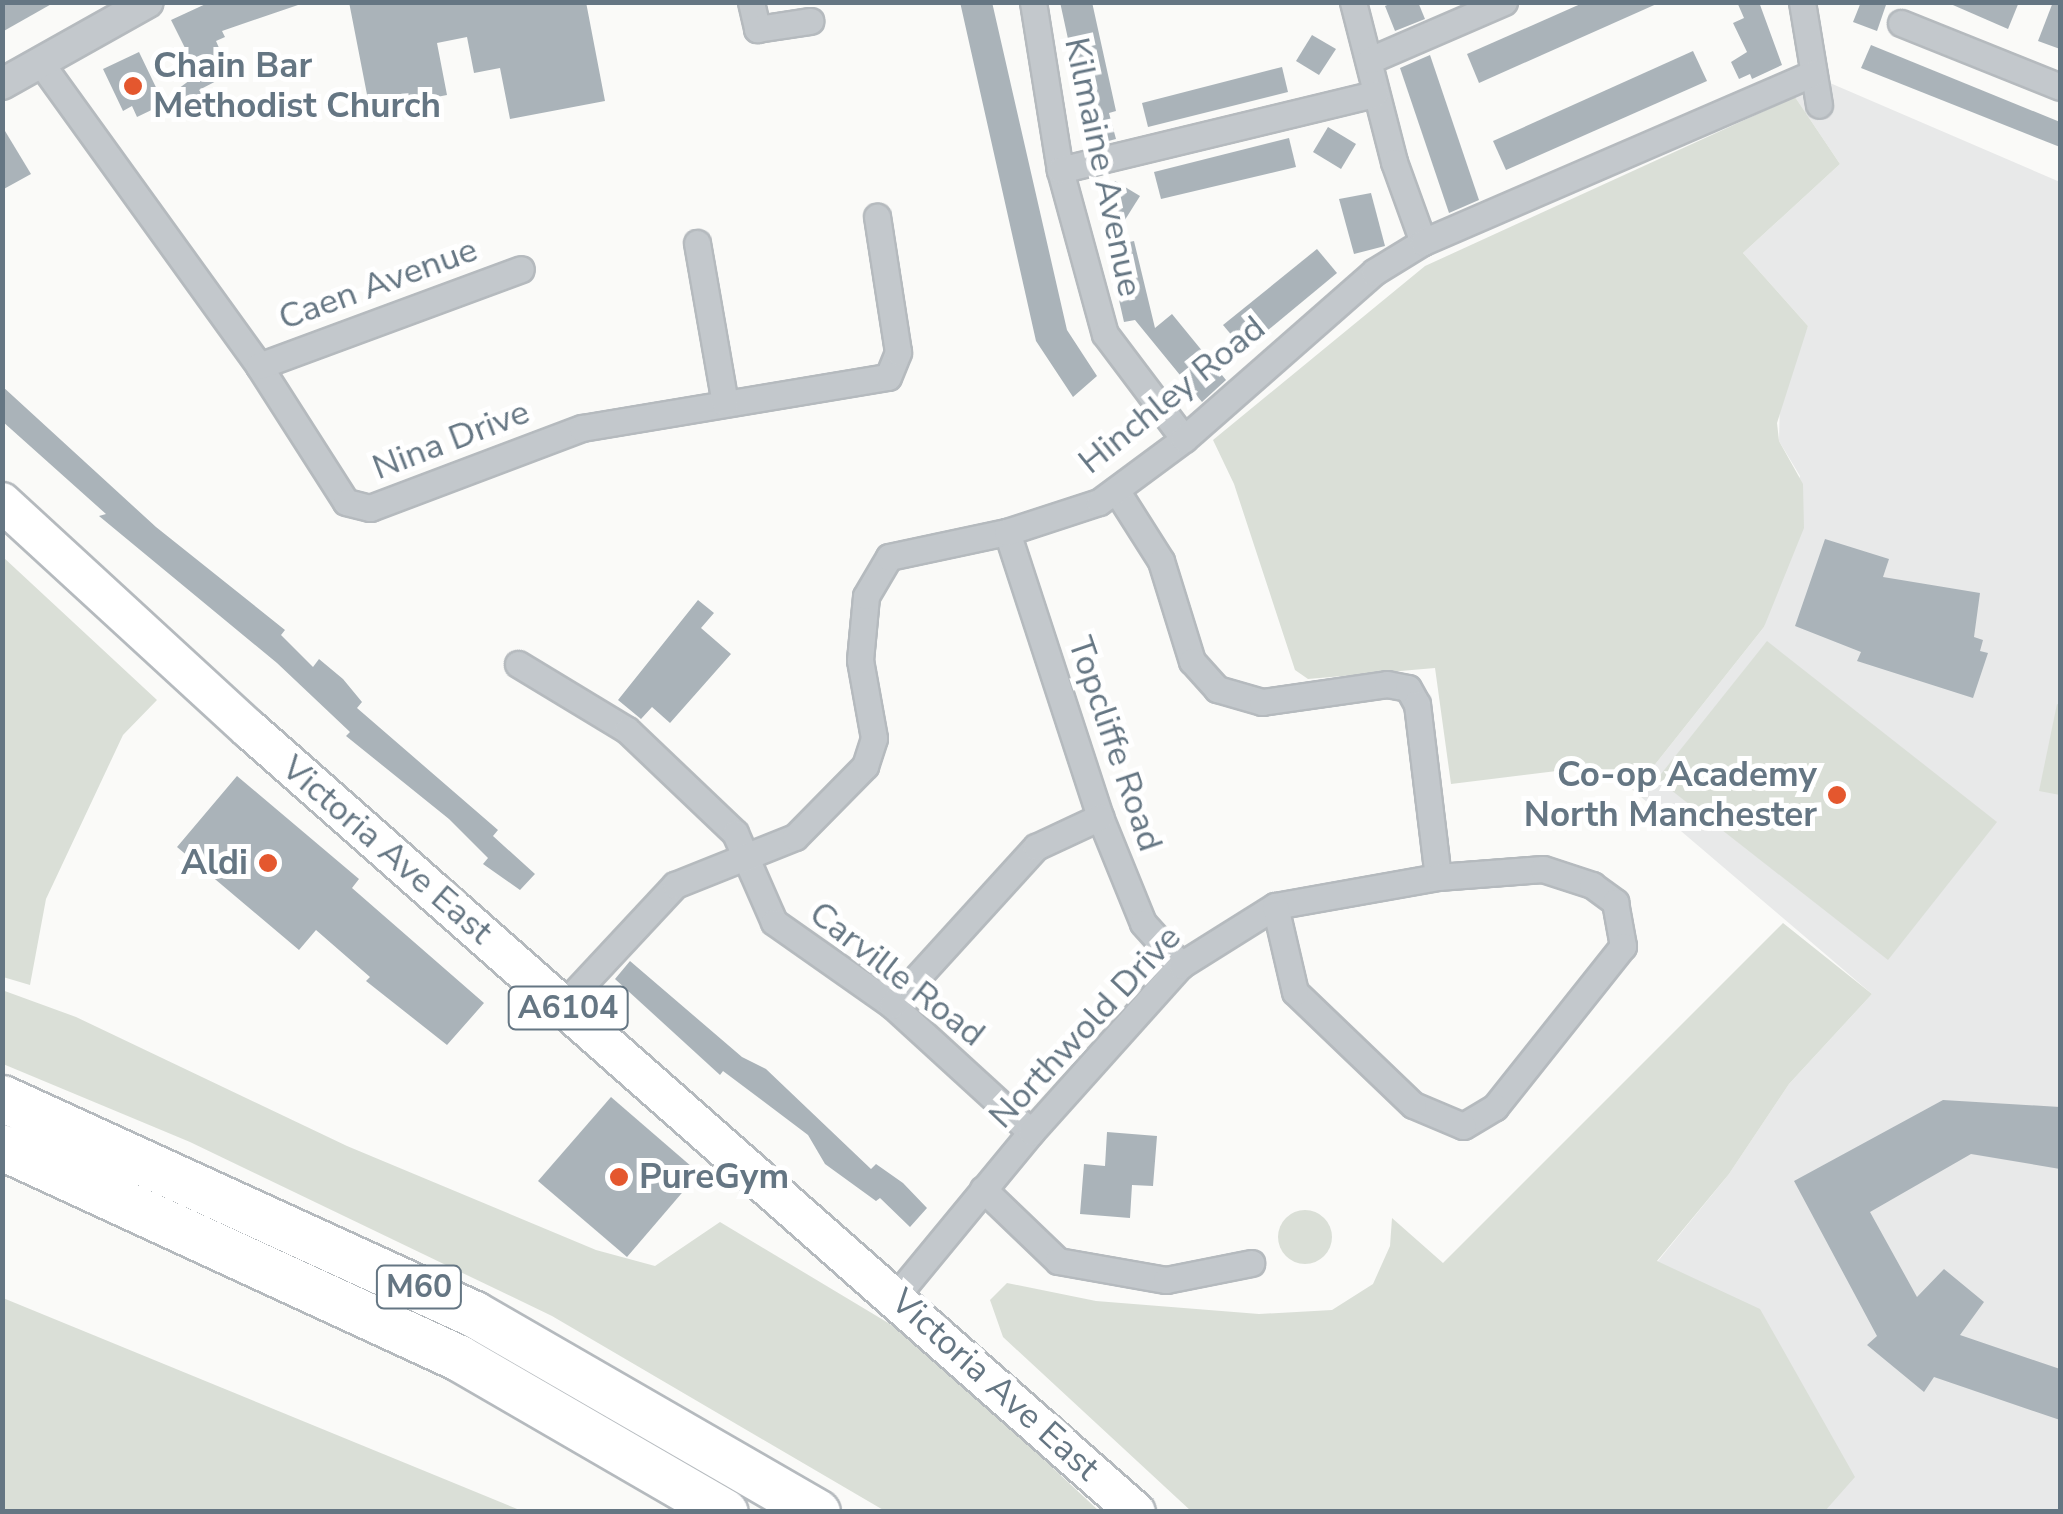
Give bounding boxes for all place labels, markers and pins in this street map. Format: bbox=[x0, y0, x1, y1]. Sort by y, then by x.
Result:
place label: Chain Bar Methodist Church bbox=[153, 45, 441, 127]
marker: Chain Bar Methodist Church bbox=[122, 75, 144, 97]
place label: Co-op Academy North Manchester bbox=[1524, 754, 1817, 836]
marker: Co-op Academy North Manchester bbox=[1826, 784, 1848, 806]
place label: Aldi bbox=[181, 842, 248, 884]
marker: Aldi bbox=[257, 852, 279, 874]
place label: PureGym bbox=[639, 1156, 789, 1198]
marker: PureGym bbox=[608, 1166, 630, 1188]

